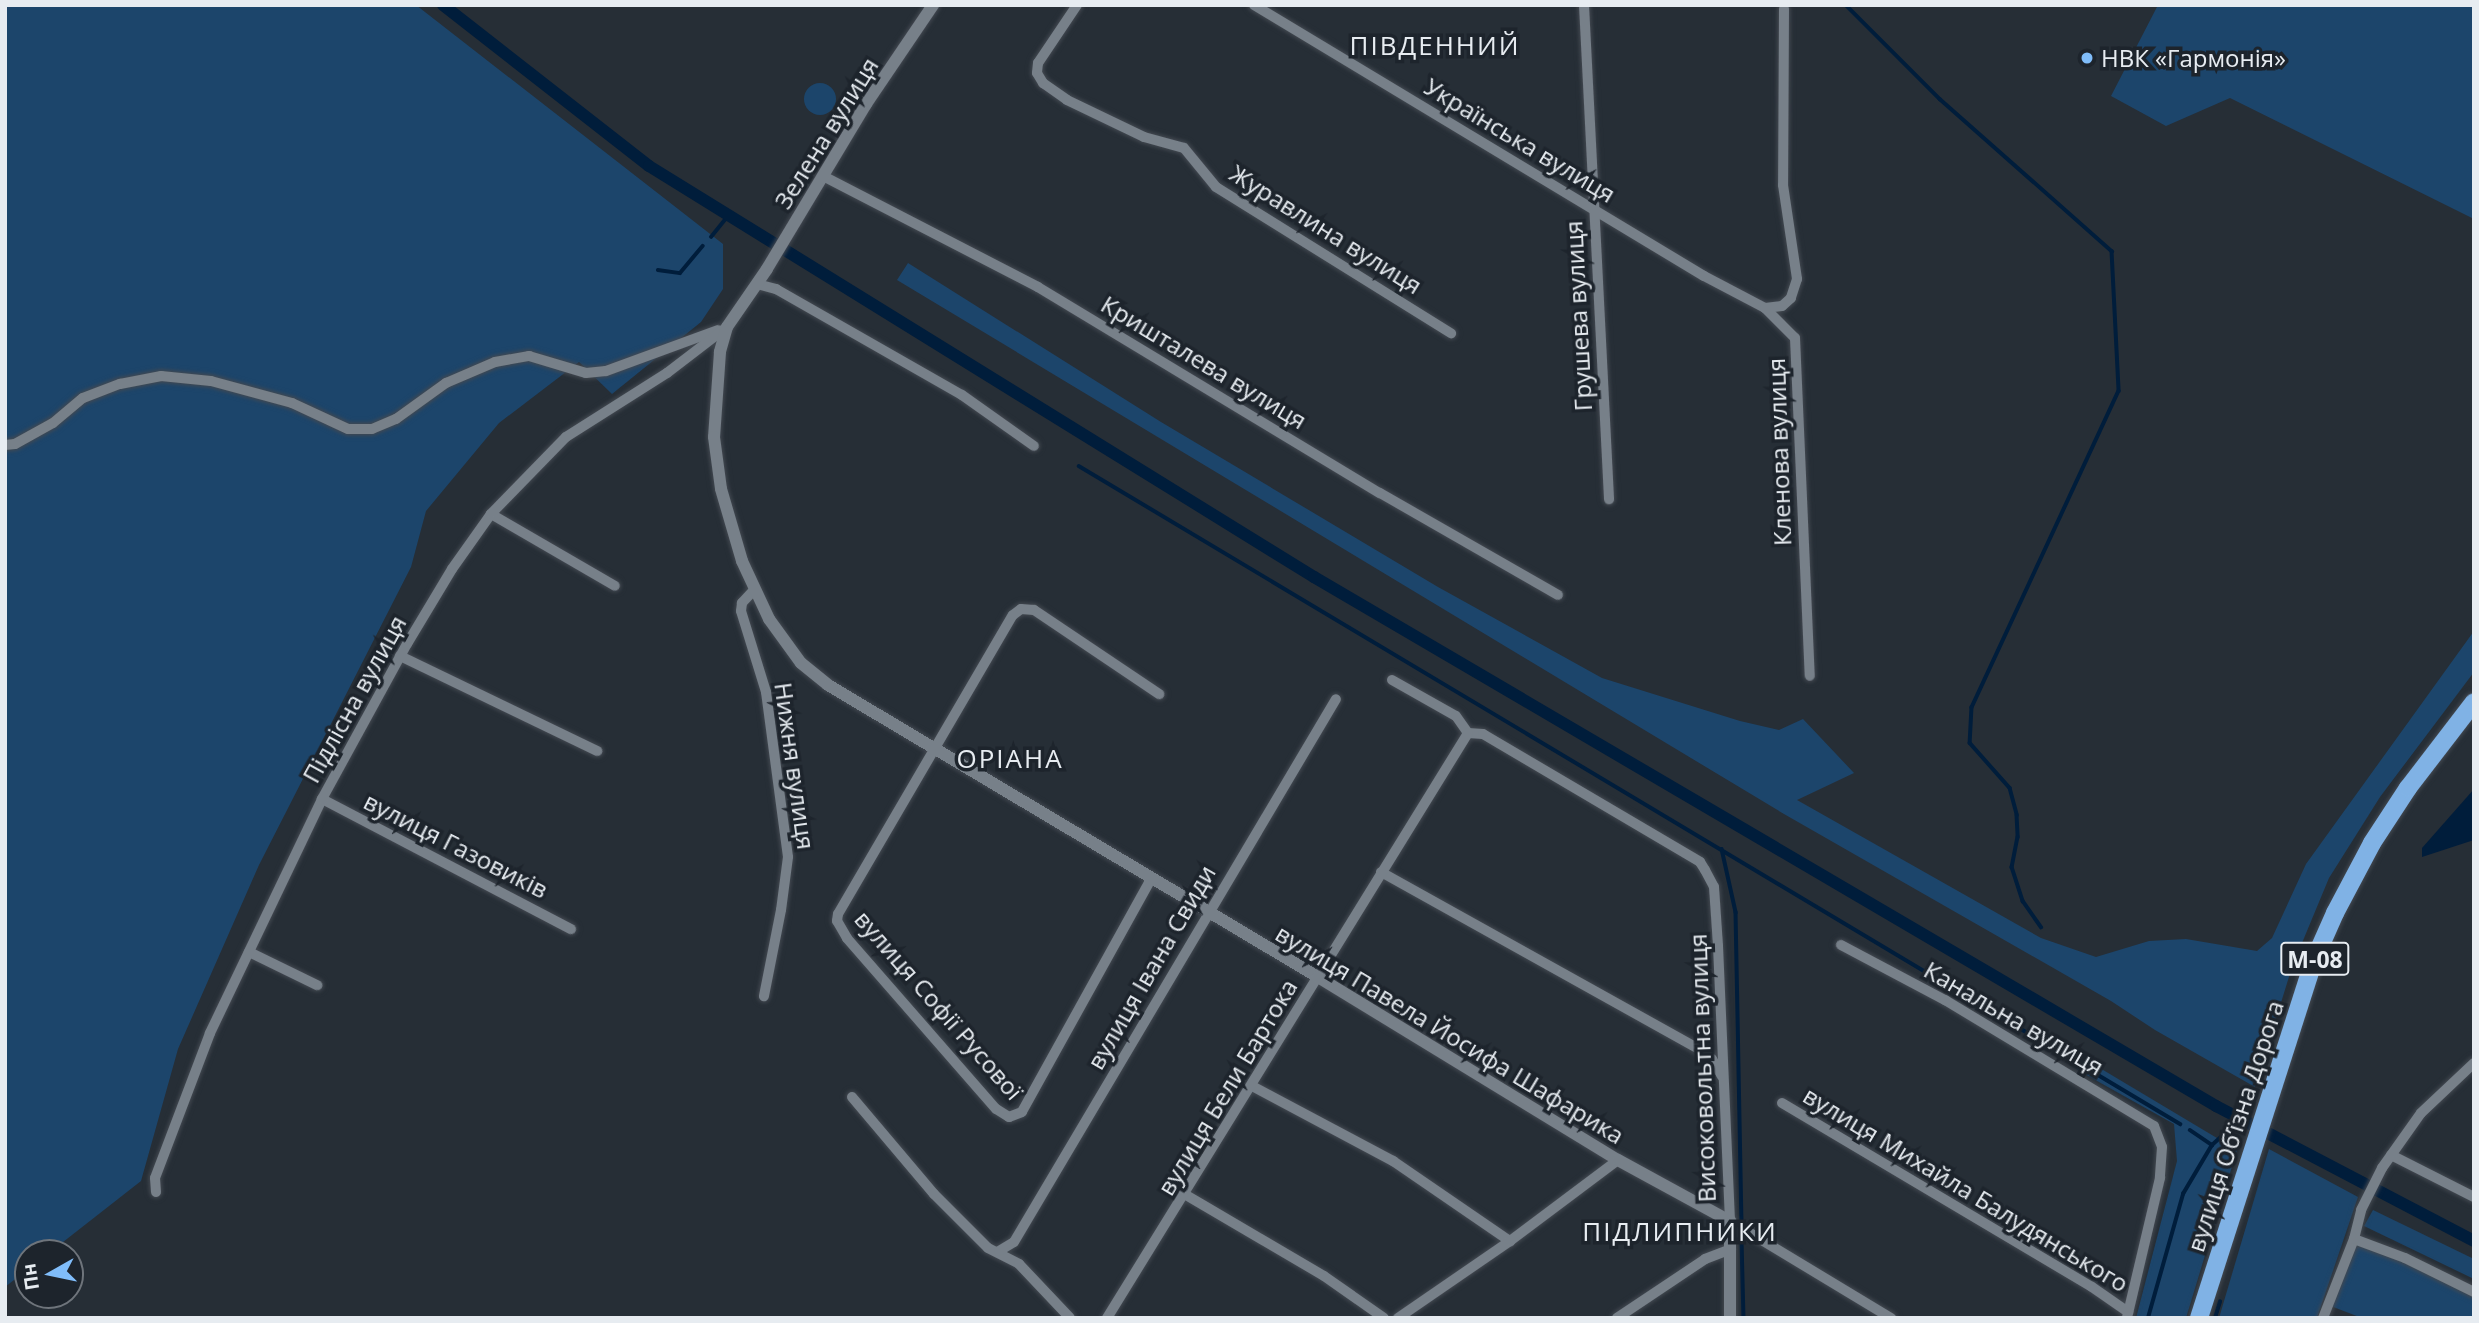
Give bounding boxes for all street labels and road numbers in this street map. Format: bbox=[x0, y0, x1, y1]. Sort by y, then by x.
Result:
street label: Зелена вулиця bbox=[768, 52, 884, 214]
street label: Українська вулиця bbox=[1419, 72, 1621, 208]
street label: Журавлина вулиця bbox=[1225, 158, 1427, 300]
street label: Грушева вулиця bbox=[1559, 220, 1597, 412]
street label: Кришталева вулиця bbox=[1096, 289, 1312, 435]
street label: Кленова вулиця bbox=[1761, 358, 1797, 546]
street label: Підлісна вулиця bbox=[296, 610, 412, 788]
street label: Нижня вулиця bbox=[769, 681, 821, 851]
street label: вулиця Газовиків bbox=[359, 786, 553, 904]
street label: вулиця Івана Свиди bbox=[1081, 860, 1221, 1074]
street label: вулиця Софії Русової bbox=[849, 905, 1029, 1105]
street label: вулиця Павела Йосифа Шафарика bbox=[1271, 918, 1629, 1150]
street label: Високовольтна вулиця bbox=[1683, 933, 1721, 1203]
road number: М-08 bbox=[2280, 940, 2350, 978]
street label: Канальна вулиця bbox=[1919, 955, 2109, 1081]
street label: вулиця Бели Бартока bbox=[1151, 974, 1303, 1200]
street label: вулиця Обʼїзна Дорога bbox=[2181, 997, 2289, 1255]
street label: вулиця Михайла Балудянського bbox=[1798, 1080, 2134, 1298]

